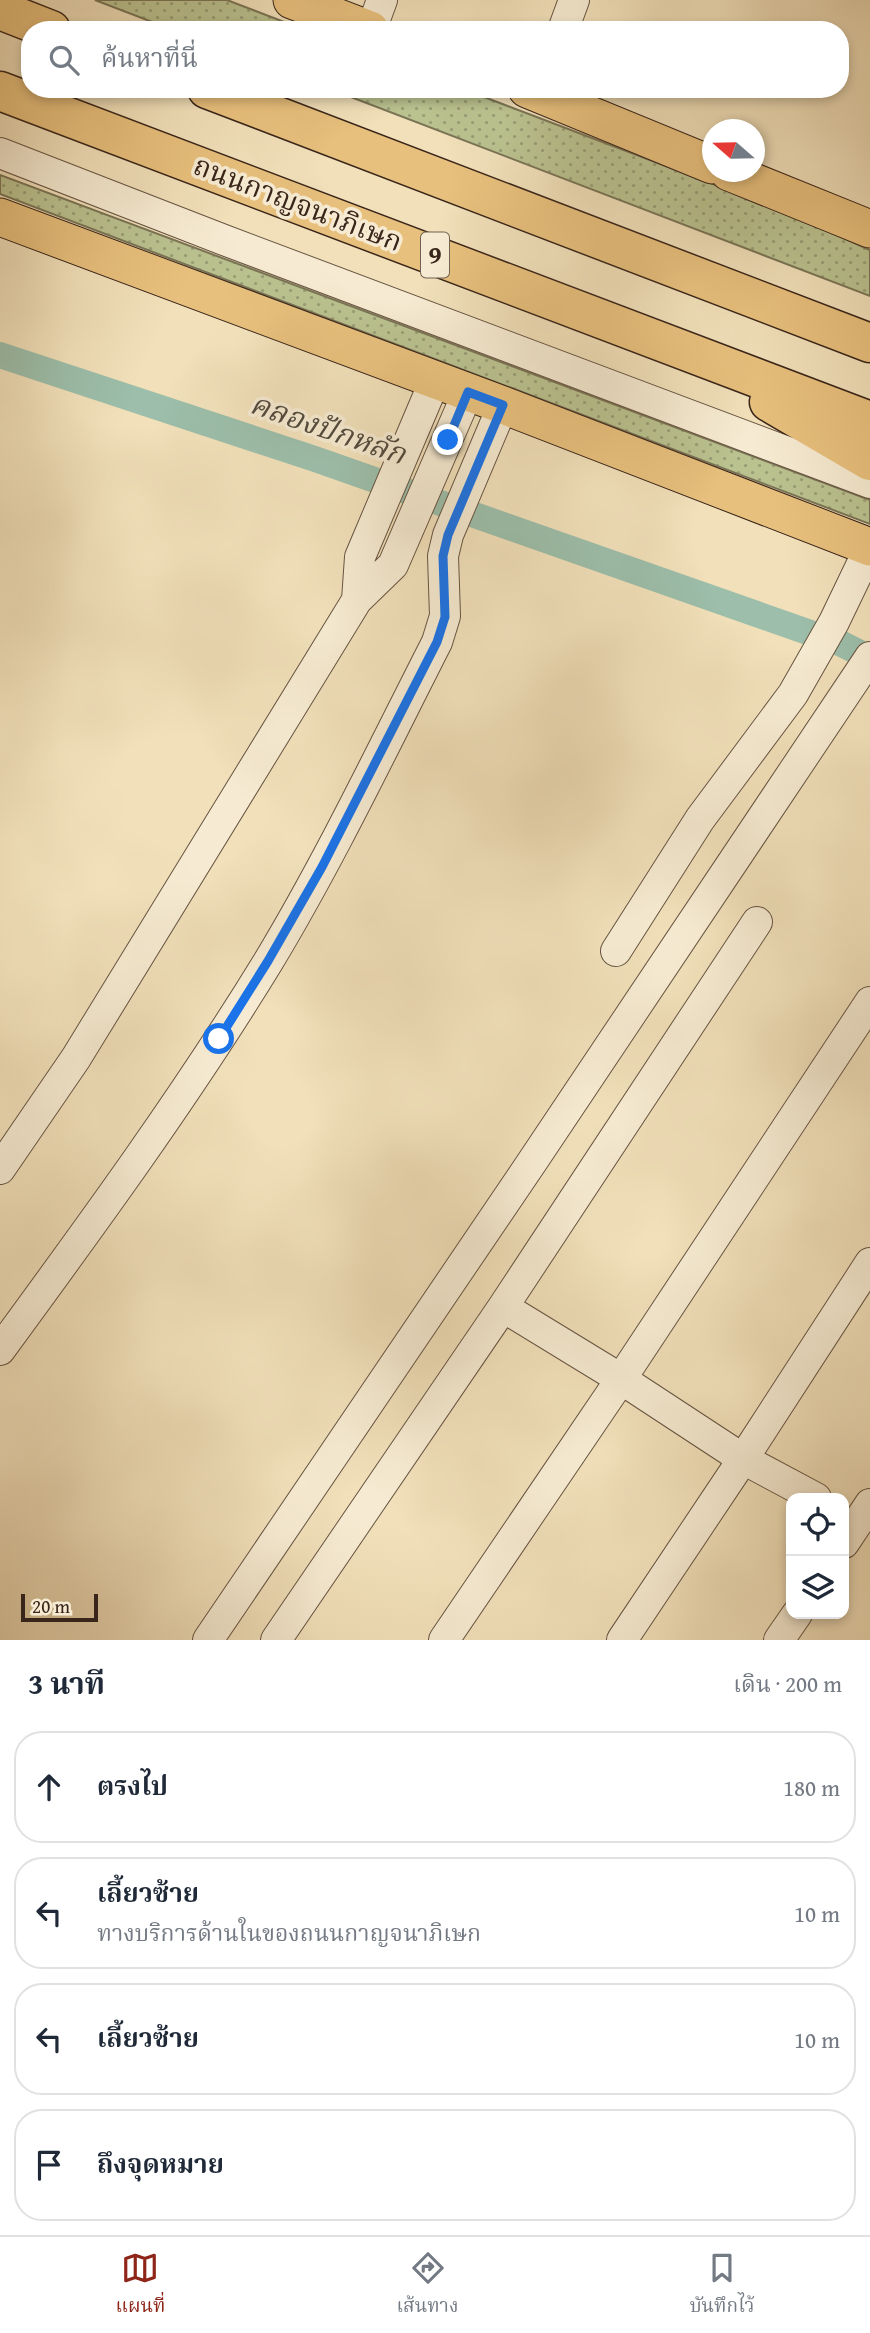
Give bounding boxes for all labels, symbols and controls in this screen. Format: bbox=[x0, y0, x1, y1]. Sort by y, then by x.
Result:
search box bbox=[21, 21, 849, 98]
text: ค้นหาที่นี่ bbox=[101, 38, 198, 77]
icon: search bbox=[45, 41, 83, 79]
north arrow bbox=[702, 119, 765, 182]
street label: ถนนกาญจนาภิเษก bbox=[188, 144, 408, 261]
road number: 9 bbox=[421, 232, 449, 278]
water label: คลองปักหลัก bbox=[245, 381, 413, 475]
route end bbox=[432, 424, 463, 455]
route start bbox=[203, 1023, 234, 1054]
map controls bbox=[786, 1493, 849, 1619]
button: locate bbox=[786, 1493, 849, 1556]
button: layers bbox=[786, 1556, 849, 1619]
scale bar bbox=[21, 1591, 98, 1623]
text: 20 m bbox=[32, 1592, 70, 1620]
text: 3 นาที bbox=[28, 1661, 105, 1705]
text: เดิน · 200 m bbox=[733, 1667, 842, 1700]
text: ตรงไป bbox=[97, 1766, 168, 1805]
icon: ahead bbox=[30, 1768, 68, 1806]
text: 180 m bbox=[783, 1771, 840, 1804]
text: เลี้ยวซ้าย bbox=[97, 1873, 199, 1912]
icon: left bbox=[30, 1894, 68, 1932]
text: 10 m bbox=[794, 1897, 840, 1930]
text: ทางบริการด้านในของถนนกาญจนาภิเษก bbox=[97, 1916, 481, 1949]
text: เลี้ยวซ้าย bbox=[97, 2018, 199, 2057]
icon: left bbox=[30, 2020, 68, 2058]
text: 10 m bbox=[794, 2023, 840, 2056]
text: ถึงจุดหมาย bbox=[97, 2144, 224, 2183]
icon: arrive bbox=[30, 2146, 68, 2184]
tab: แผนที่ bbox=[116, 2249, 165, 2322]
tab: เส้นทาง bbox=[397, 2249, 458, 2322]
tab: บันทึกไว้ bbox=[690, 2249, 754, 2322]

